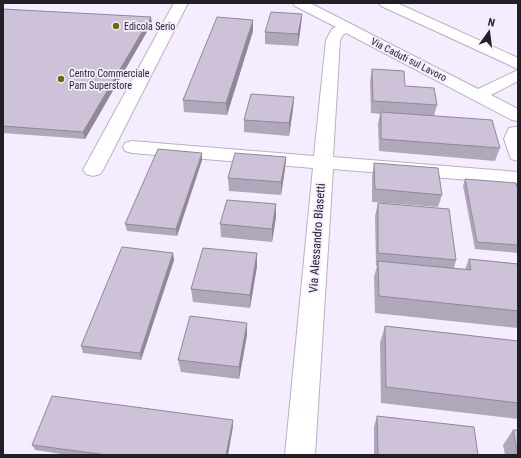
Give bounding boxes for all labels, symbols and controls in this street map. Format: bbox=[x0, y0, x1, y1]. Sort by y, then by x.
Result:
north arrow bbox=[469, 12, 509, 52]
text: N bbox=[486, 16, 496, 30]
marker: Edicola Serio bbox=[111, 21, 121, 31]
place label: Edicola Serio bbox=[124, 21, 175, 32]
street label: Via Caduti sul Lavoro bbox=[369, 36, 448, 83]
place label: Centro Commerciale Pam Superstore bbox=[69, 68, 150, 91]
marker: Centro Commerciale Pam Superstore bbox=[56, 74, 66, 84]
street label: Via Alessandro Blasetti bbox=[306, 183, 328, 293]

